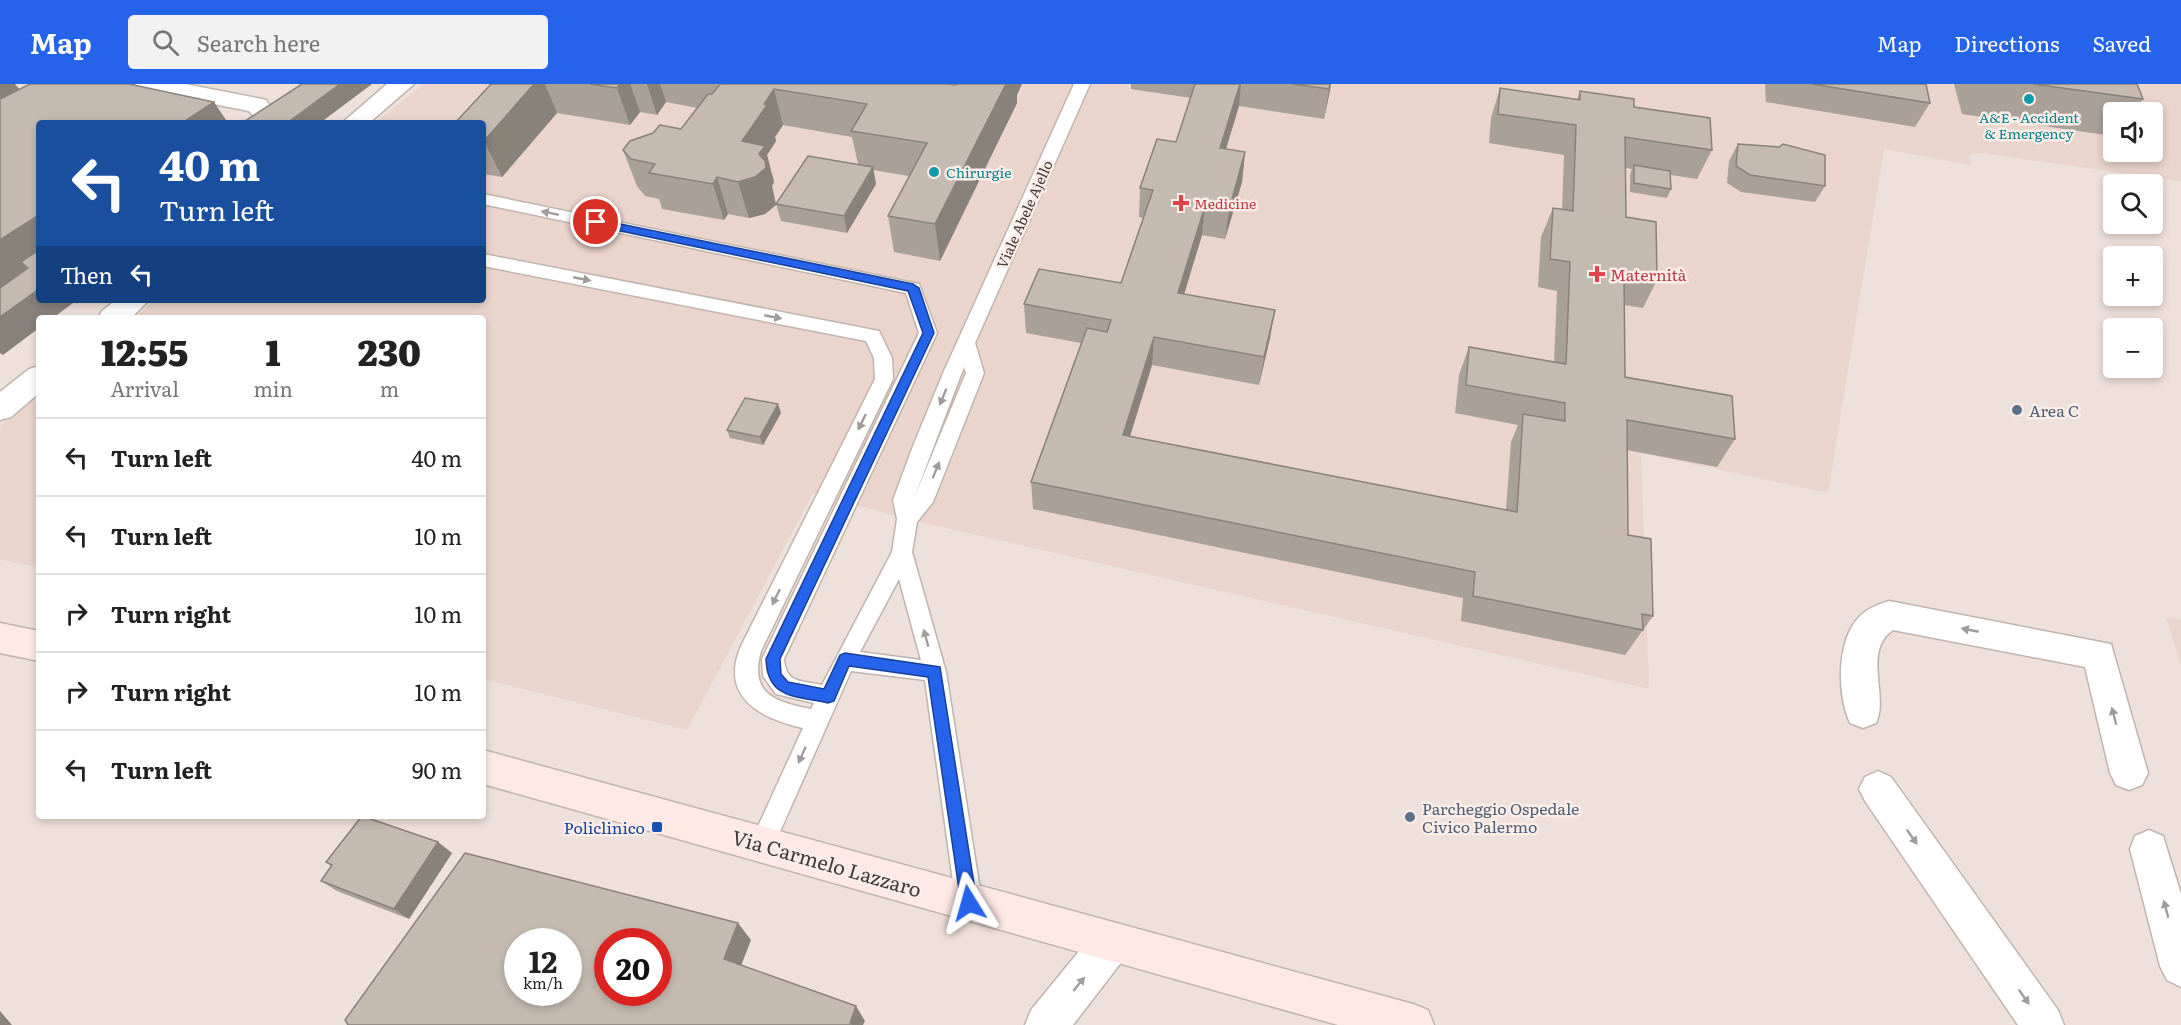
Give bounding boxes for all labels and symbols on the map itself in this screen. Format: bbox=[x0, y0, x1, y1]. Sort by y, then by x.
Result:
marker: A&E - Accident & Emergency bbox=[2022, 92, 2036, 106]
place label: A&E - Accident & Emergency bbox=[1979, 107, 2079, 143]
street label: Viale Abele Ajello bbox=[991, 157, 1057, 271]
place label: Chirurgie bbox=[946, 162, 1011, 182]
marker: Chirurgie bbox=[927, 165, 941, 179]
place label: Medicine bbox=[1194, 193, 1256, 213]
marker: Medicine bbox=[1172, 194, 1190, 212]
pin bbox=[570, 196, 621, 247]
one-way arrow bbox=[541, 208, 560, 217]
place label: Maternità bbox=[1610, 262, 1687, 286]
marker: Maternità bbox=[1588, 265, 1606, 283]
one-way arrow bbox=[572, 275, 591, 284]
one-way arrow bbox=[764, 313, 783, 322]
one-way arrow bbox=[938, 388, 947, 406]
place label: Area C bbox=[2029, 398, 2079, 422]
marker: Area C bbox=[2010, 403, 2024, 417]
one-way arrow bbox=[857, 414, 867, 431]
one-way arrow bbox=[931, 460, 941, 478]
one-way arrow bbox=[771, 589, 781, 606]
one-way arrow bbox=[1960, 625, 1979, 634]
one-way arrow bbox=[920, 629, 930, 647]
one-way arrow bbox=[2108, 707, 2118, 725]
one-way arrow bbox=[797, 747, 806, 764]
place label: Parcheggio Ospedale Civico Palermo bbox=[1422, 796, 1579, 838]
marker: Parcheggio Ospedale Civico Palermo bbox=[1403, 810, 1417, 824]
place label: Policlinico bbox=[564, 815, 645, 839]
marker: Policlinico bbox=[650, 820, 664, 834]
street label: Via Carmelo Lazzaro bbox=[729, 821, 925, 903]
one-way arrow bbox=[1906, 829, 1918, 845]
position arrow bbox=[937, 871, 1001, 935]
one-way arrow bbox=[2160, 900, 2170, 918]
speed limit sign: 20 bbox=[594, 928, 672, 1006]
one-way arrow bbox=[1073, 976, 1085, 991]
one-way arrow bbox=[2018, 988, 2030, 1004]

